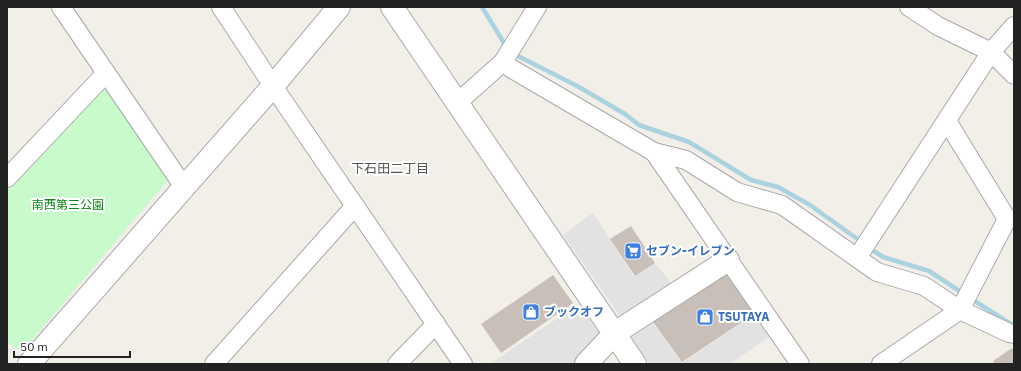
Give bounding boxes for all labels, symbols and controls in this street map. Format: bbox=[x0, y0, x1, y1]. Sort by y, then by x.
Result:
district label: 下石田二丁目 bbox=[351, 160, 429, 177]
park label: 南西第三公園 bbox=[32, 197, 104, 212]
supermarket icon: セブン-イレブン bbox=[623, 241, 643, 261]
place label: セブン-イレブン bbox=[646, 243, 735, 258]
shop icon: ブックオフ bbox=[521, 302, 541, 322]
place label: ブックオフ bbox=[544, 304, 604, 319]
shop icon: TSUTAYA bbox=[695, 307, 715, 327]
place label: TSUTAYA bbox=[718, 309, 769, 324]
scale bar bbox=[14, 333, 130, 359]
text: 50 m bbox=[20, 339, 48, 354]

